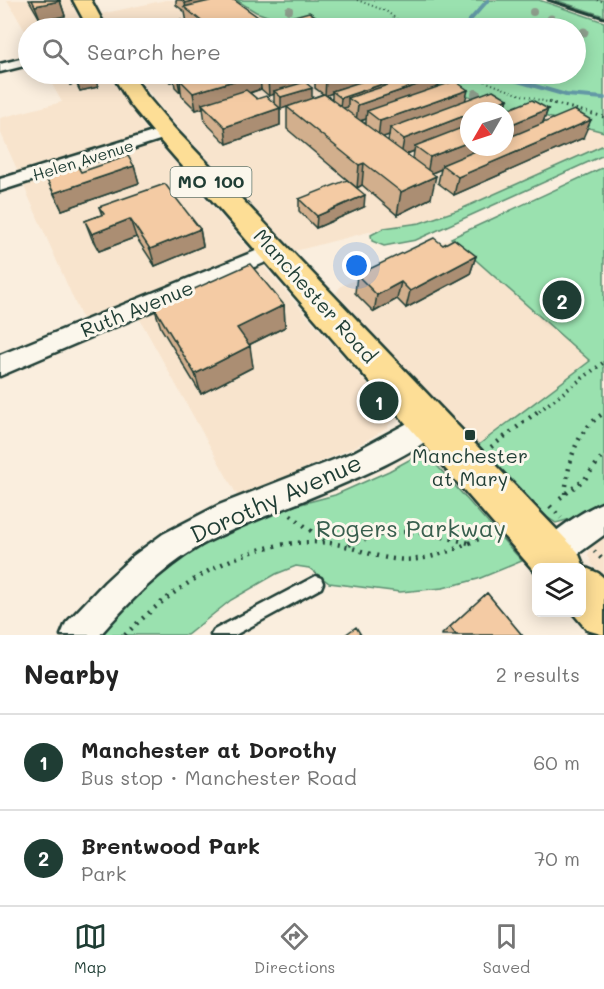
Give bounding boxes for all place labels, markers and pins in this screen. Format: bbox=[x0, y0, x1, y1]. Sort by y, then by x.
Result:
pin: 2 bbox=[542, 278, 582, 322]
pin: 1 bbox=[360, 378, 398, 424]
marker: Manchester at Mary bbox=[463, 428, 477, 442]
place label: Manchester at Mary bbox=[412, 442, 528, 491]

